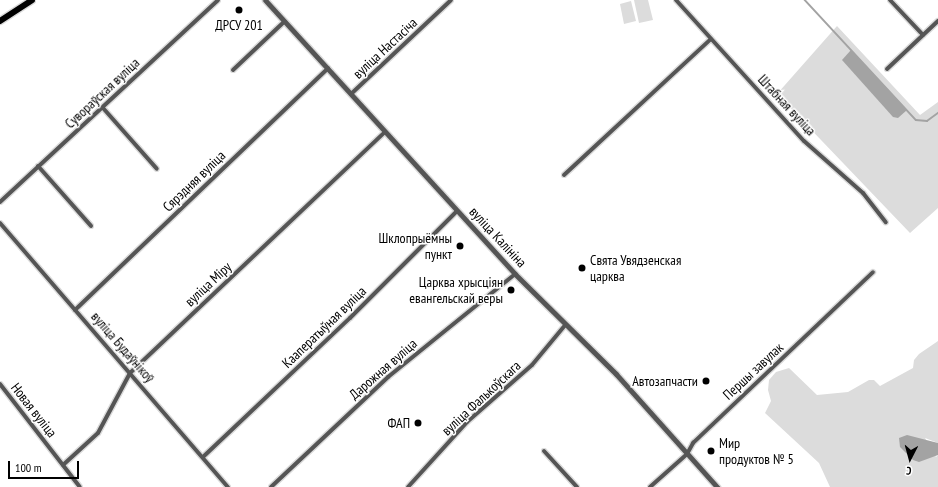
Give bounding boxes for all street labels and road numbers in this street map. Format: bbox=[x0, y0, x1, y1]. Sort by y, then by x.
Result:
street label: вуліца Настасіча bbox=[350, 14, 420, 82]
street label: Сувораўская вуліца bbox=[61, 54, 143, 132]
street label: Штабная вуліца bbox=[755, 71, 819, 139]
street label: Сярэдняя вуліца bbox=[159, 147, 229, 215]
street label: вуліца Калініна bbox=[466, 203, 530, 271]
street label: вуліца Міру bbox=[181, 258, 235, 310]
street label: Кааператыўная вуліца bbox=[279, 283, 369, 371]
street label: вуліца Будаўнікоў bbox=[88, 308, 158, 386]
street label: Дарожная вуліца bbox=[346, 335, 420, 403]
street label: Першы завулак bbox=[719, 339, 787, 403]
street label: вуліца Фалькоўскага bbox=[438, 357, 524, 439]
street label: Новая вуліца bbox=[8, 379, 60, 441]

